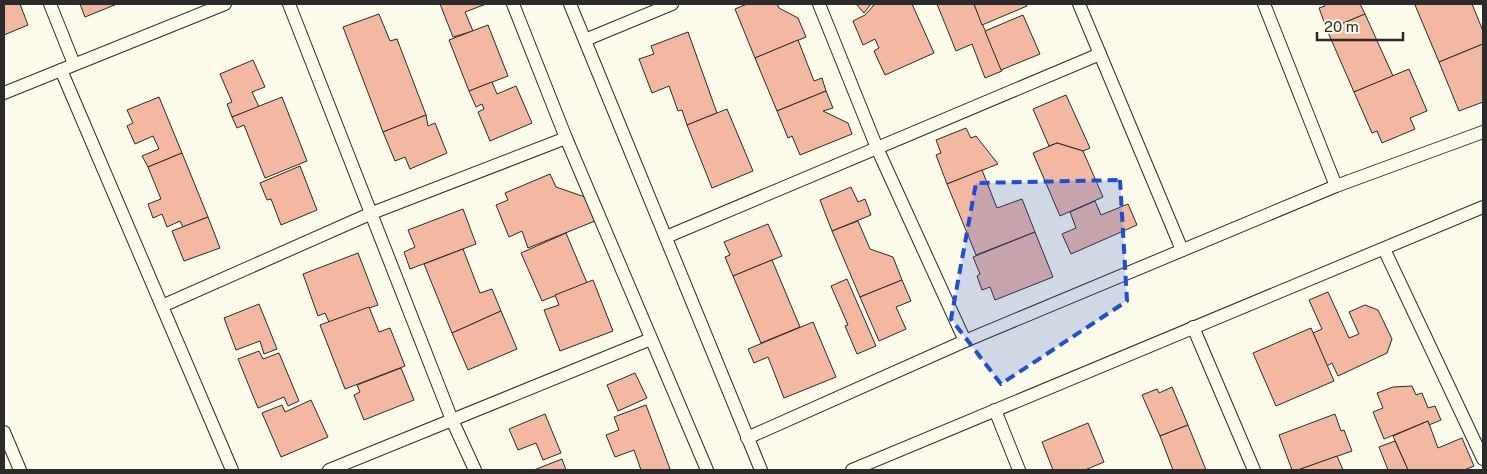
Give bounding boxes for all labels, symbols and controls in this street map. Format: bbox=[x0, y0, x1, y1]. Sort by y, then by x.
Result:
scale bar bbox=[1317, 10, 1403, 42]
text: 20 m bbox=[1324, 18, 1359, 35]

